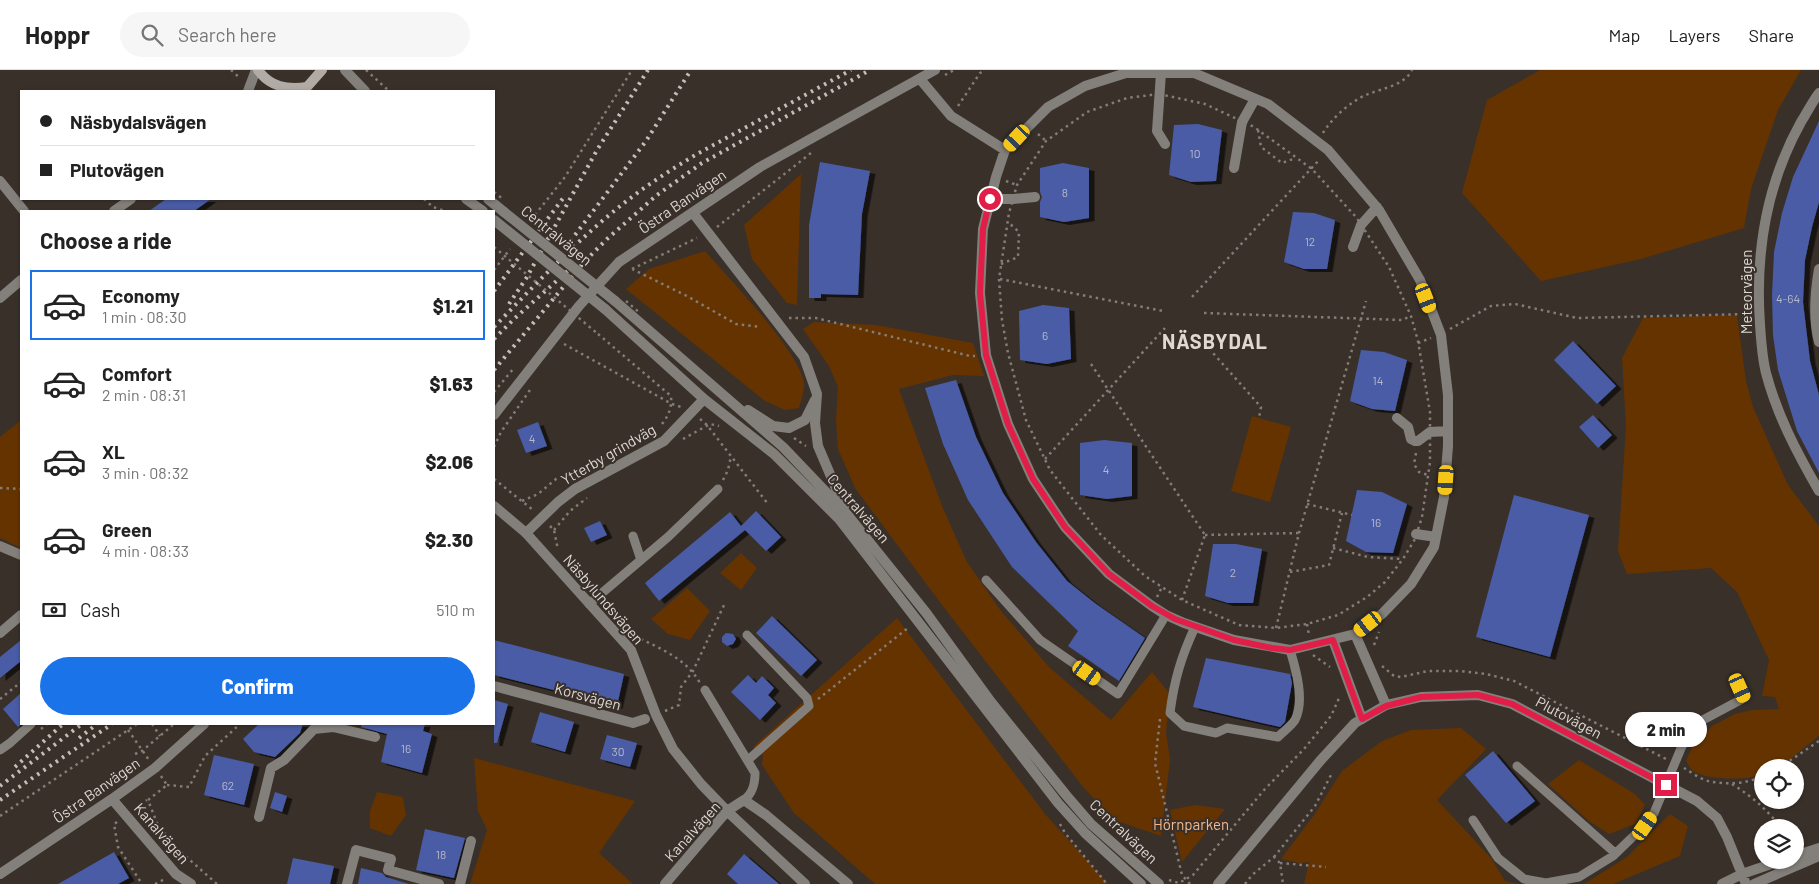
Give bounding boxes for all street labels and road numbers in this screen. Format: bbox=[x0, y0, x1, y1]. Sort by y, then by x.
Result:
street label: Östra Banvägen bbox=[635, 165, 729, 237]
street label: Centralvägen bbox=[518, 201, 596, 269]
street label: Meteorvägen bbox=[1737, 250, 1755, 334]
street label: Ytterby grindväg bbox=[557, 420, 659, 488]
street label: Centralvägen bbox=[824, 470, 894, 546]
street label: Näsbylundsvägen bbox=[560, 550, 648, 648]
street label: Korsvägen bbox=[553, 679, 623, 713]
street label: Plutovägen bbox=[1533, 692, 1605, 742]
street label: Östra Banvägen bbox=[49, 753, 143, 827]
street label: Centralvägen bbox=[1086, 795, 1162, 867]
street label: Kanalvägen bbox=[660, 797, 724, 865]
street label: Kanalvägen bbox=[131, 799, 193, 867]

